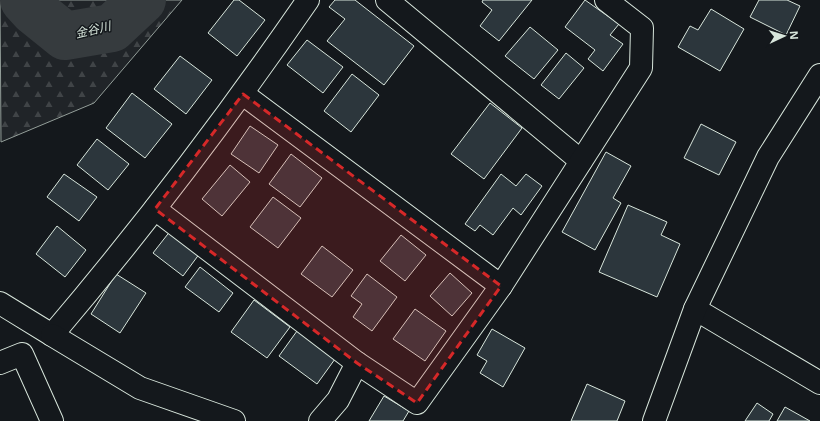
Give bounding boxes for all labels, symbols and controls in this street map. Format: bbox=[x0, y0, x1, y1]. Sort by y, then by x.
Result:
north arrow bbox=[764, 16, 804, 56]
water label: 金谷川 bbox=[73, 17, 114, 42]
text: N bbox=[787, 30, 802, 40]

